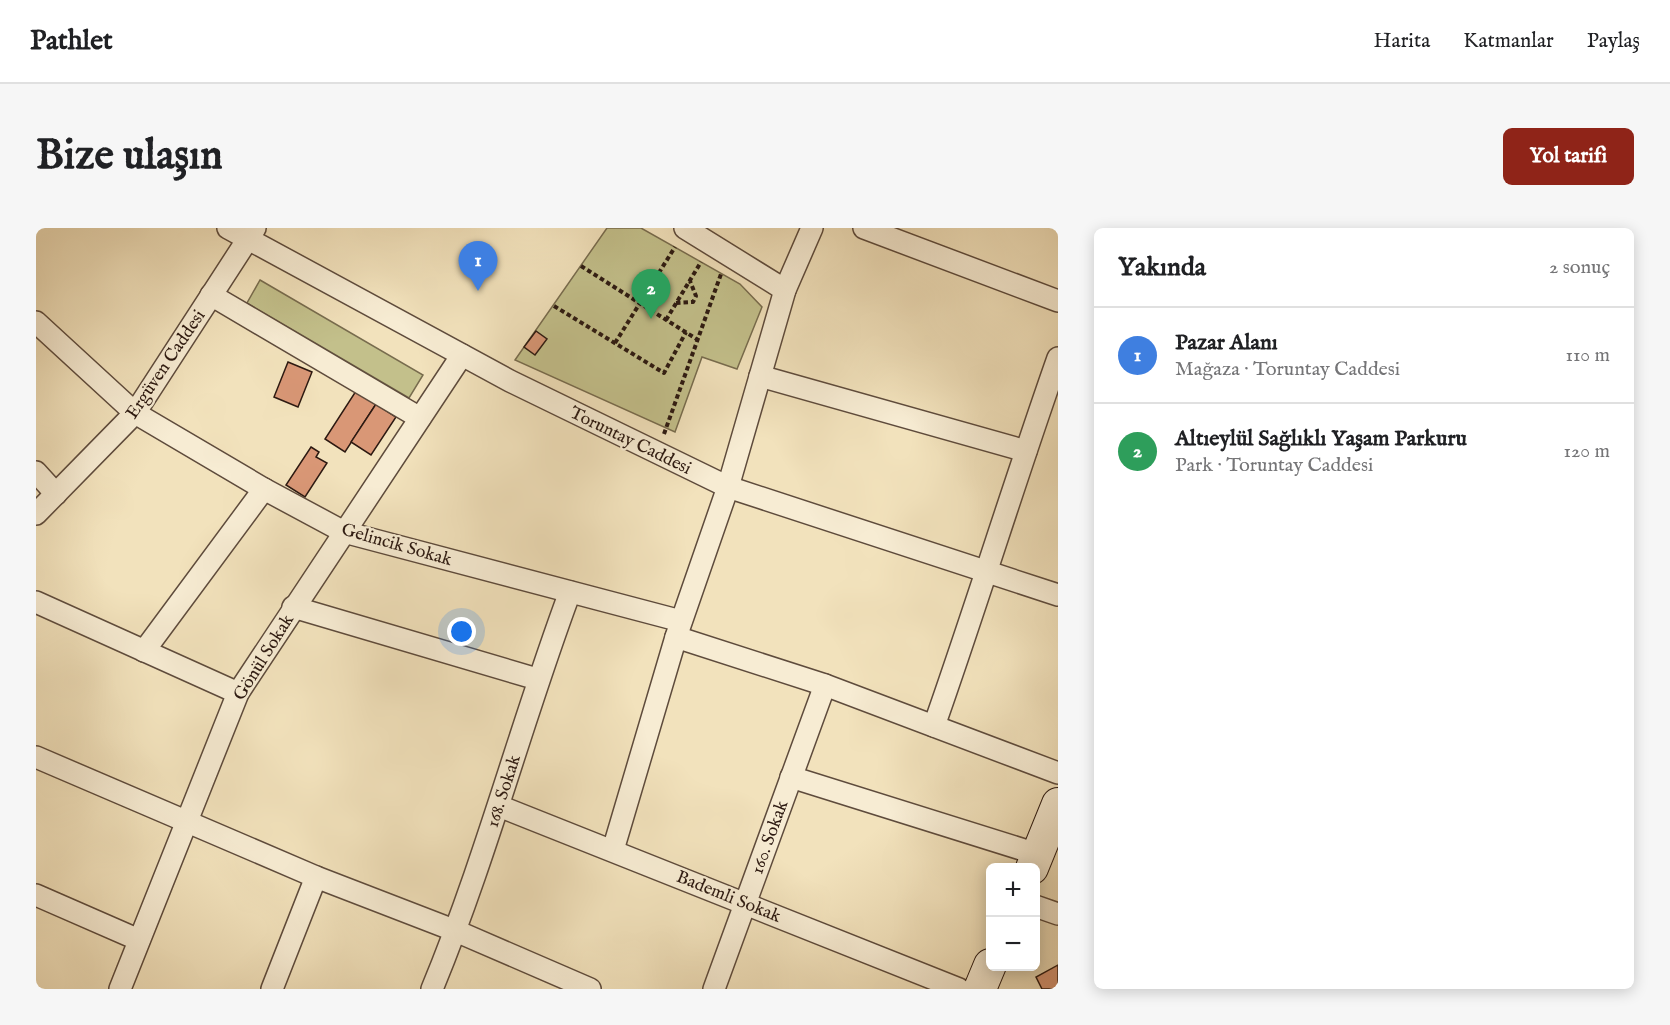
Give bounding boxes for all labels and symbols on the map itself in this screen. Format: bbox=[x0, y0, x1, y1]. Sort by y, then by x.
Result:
pin: 1 bbox=[458, 242, 498, 291]
pin: 2 bbox=[632, 270, 670, 319]
street label: Ergüven Caddesi bbox=[121, 306, 211, 424]
street label: Toruntay Caddesi bbox=[566, 402, 695, 481]
street label: Gelincik Sokak bbox=[339, 519, 455, 572]
street label: Gönül Sokak bbox=[229, 610, 300, 705]
your location bbox=[447, 617, 476, 646]
street label: 168. Sokak bbox=[482, 752, 527, 831]
street label: 160. Sokak bbox=[746, 797, 794, 878]
street label: Bademli Sokak bbox=[673, 866, 785, 929]

